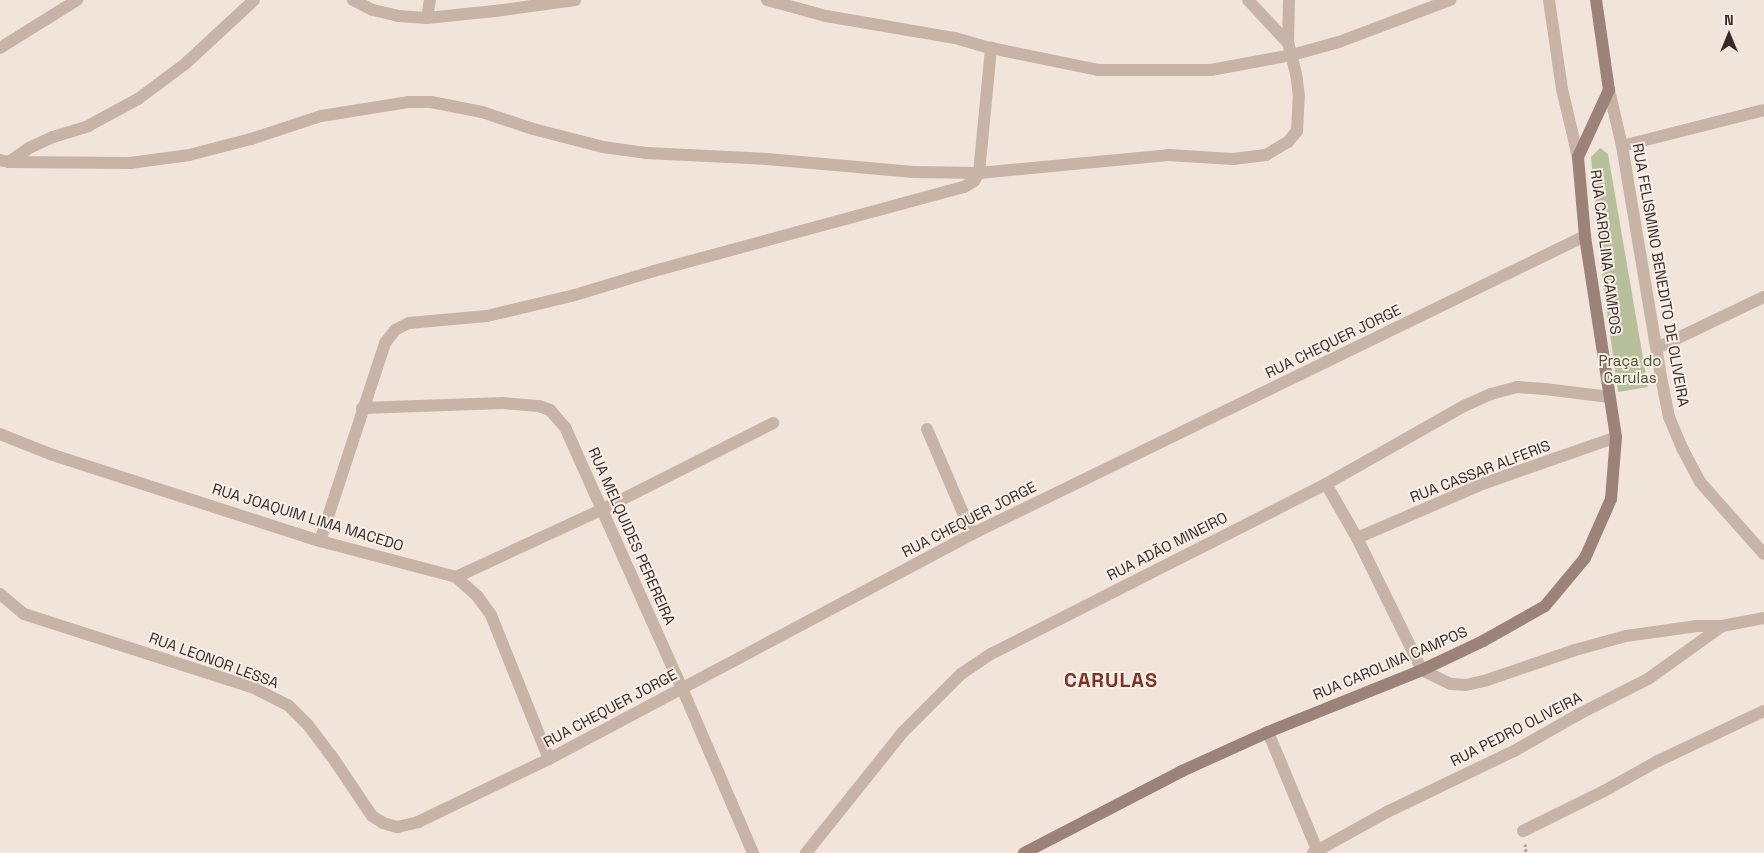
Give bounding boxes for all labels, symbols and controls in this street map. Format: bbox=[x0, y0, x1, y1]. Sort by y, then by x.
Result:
north arrow bbox=[1704, 10, 1754, 60]
text: N bbox=[1724, 11, 1734, 29]
street label: RUA FELISMINO BENEDITO DE OLIVEIRA bbox=[1629, 142, 1693, 408]
street label: RUA CAROLINA CAMPOS bbox=[1587, 168, 1625, 336]
street label: RUA CHEQUER JORGE bbox=[1262, 300, 1404, 382]
park label: Praça do Carulas bbox=[1598, 351, 1662, 386]
street label: RUA CASSAR ALFERIS bbox=[1407, 436, 1553, 506]
street label: RUA MELQUIDES PEREREIRA bbox=[585, 444, 679, 628]
street label: RUA CHEQUER JORGE bbox=[899, 477, 1039, 561]
street label: RUA JOAQUIM LIMA MACEDO bbox=[210, 479, 406, 555]
street label: RUA ADÃO MINEIRO bbox=[1104, 508, 1230, 584]
street label: RUA CAROLINA CAMPOS bbox=[1310, 622, 1470, 704]
street label: RUA LEONOR LESSA bbox=[147, 628, 281, 692]
street label: RUA CHEQUER JORGE bbox=[540, 665, 680, 751]
district label: CARULAS bbox=[1063, 668, 1159, 692]
street label: RUA PEDRO OLIVEIRA bbox=[1447, 688, 1585, 770]

